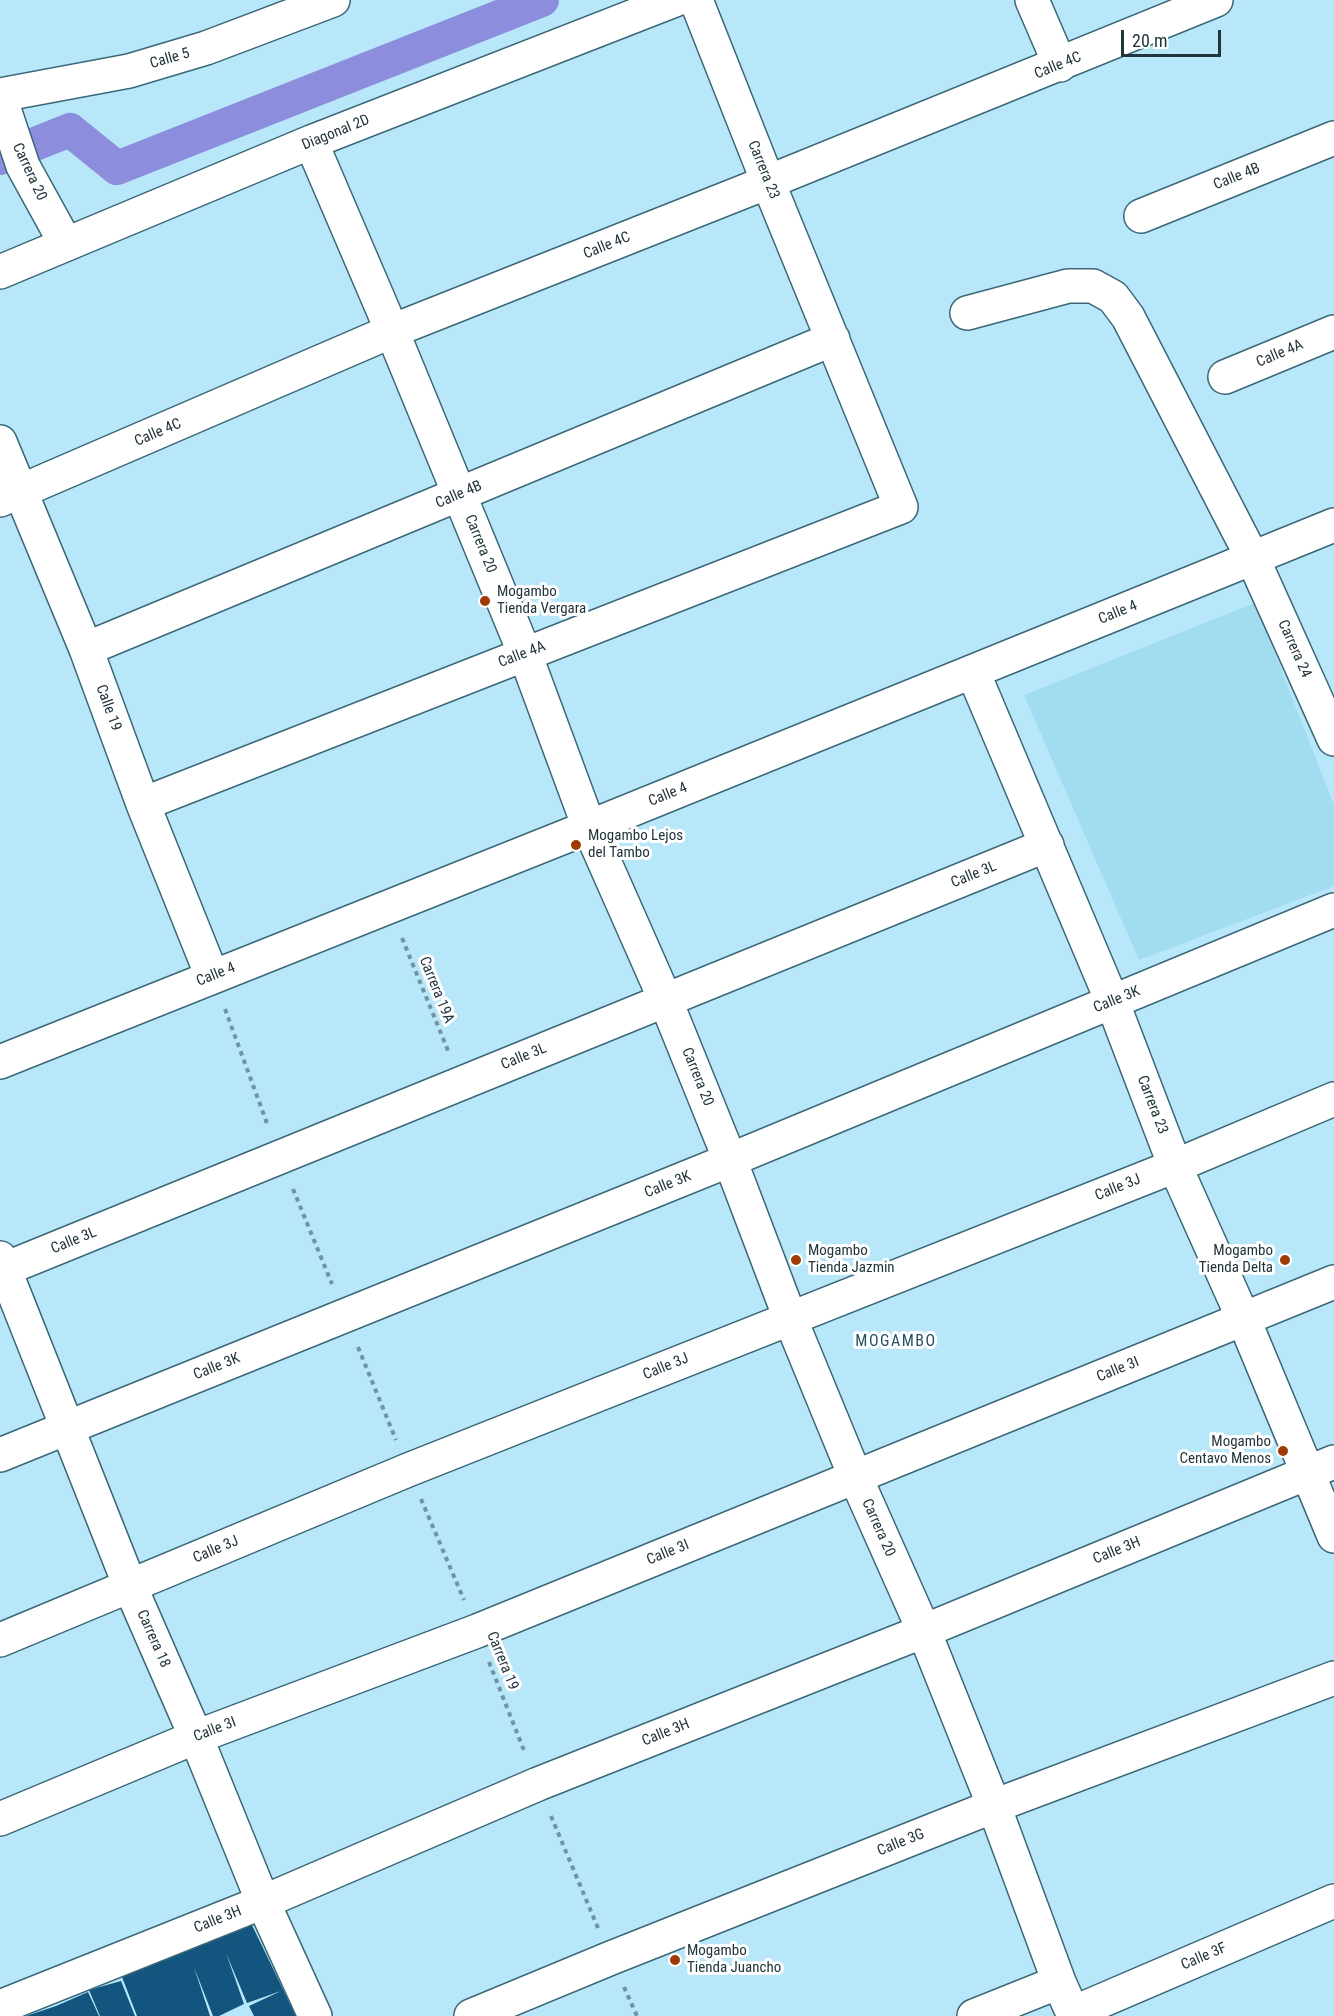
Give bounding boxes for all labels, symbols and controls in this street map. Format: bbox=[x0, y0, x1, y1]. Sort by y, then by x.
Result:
scale bar bbox=[1124, 18, 1224, 56]
text: 20 m bbox=[1132, 30, 1167, 51]
street label: Calle 5 bbox=[148, 45, 192, 73]
street label: Calle 4C bbox=[1032, 48, 1084, 84]
street label: Diagonal 2D bbox=[300, 111, 372, 155]
street label: Carrera 23 bbox=[743, 138, 783, 202]
street label: Carrera 20 bbox=[8, 140, 50, 204]
street label: Calle 4B bbox=[1211, 160, 1263, 194]
street label: Calle 4C bbox=[581, 228, 633, 264]
street label: Calle 4A bbox=[1254, 336, 1306, 372]
street label: Calle 4C bbox=[132, 415, 184, 451]
street label: Calle 4B bbox=[433, 477, 485, 513]
street label: Carrera 20 bbox=[460, 512, 500, 576]
place label: Mogambo Tienda Vergara bbox=[497, 583, 586, 618]
marker: Mogambo Tienda Vergara bbox=[478, 594, 492, 608]
street label: Calle 4 bbox=[1096, 597, 1140, 629]
street label: Carrera 24 bbox=[1273, 617, 1315, 681]
street label: Calle 4A bbox=[496, 638, 548, 672]
street label: Calle 19 bbox=[91, 682, 125, 734]
street label: Calle 4 bbox=[646, 779, 690, 811]
place label: Mogambo Lejos del Tambo bbox=[588, 827, 683, 862]
marker: Mogambo Lejos del Tambo bbox=[569, 838, 583, 852]
street label: Calle 3L bbox=[949, 858, 999, 892]
street label: Carrera 19A bbox=[415, 954, 457, 1026]
street label: Calle 4 bbox=[194, 959, 238, 991]
street label: Calle 3K bbox=[1091, 983, 1143, 1017]
street label: Calle 3L bbox=[499, 1040, 549, 1074]
street label: Carrera 20 bbox=[677, 1045, 717, 1109]
street label: Carrera 23 bbox=[1133, 1073, 1171, 1137]
street label: Calle 3K bbox=[642, 1168, 694, 1202]
street label: Calle 3J bbox=[1093, 1171, 1143, 1205]
street label: Calle 3L bbox=[49, 1224, 99, 1258]
place label: Mogambo Tienda Jazmin bbox=[808, 1242, 895, 1277]
place label: Mogambo Tienda Delta bbox=[1199, 1242, 1273, 1277]
marker: Mogambo Tienda Jazmin bbox=[789, 1253, 803, 1267]
marker: Mogambo Tienda Delta bbox=[1278, 1253, 1292, 1267]
district label: MOGAMBO bbox=[855, 1332, 937, 1352]
street label: Calle 3K bbox=[191, 1350, 243, 1384]
street label: Calle 3J bbox=[641, 1350, 691, 1384]
street label: Calle 3I bbox=[1094, 1353, 1142, 1387]
place label: Mogambo Centavo Menos bbox=[1179, 1433, 1271, 1468]
marker: Mogambo Centavo Menos bbox=[1276, 1444, 1290, 1458]
street label: Carrera 20 bbox=[857, 1496, 899, 1560]
street label: Calle 3J bbox=[191, 1532, 241, 1568]
street label: Calle 3H bbox=[1091, 1533, 1143, 1569]
street label: Calle 3I bbox=[644, 1536, 692, 1570]
street label: Carrera 18 bbox=[132, 1607, 174, 1671]
street label: Carrera 19 bbox=[482, 1629, 522, 1693]
street label: Calle 3I bbox=[191, 1714, 239, 1746]
street label: Calle 3H bbox=[640, 1715, 692, 1751]
street label: Calle 3G bbox=[875, 1825, 927, 1861]
street label: Calle 3H bbox=[192, 1902, 244, 1938]
street label: Calle 3F bbox=[1179, 1939, 1229, 1975]
place label: Mogambo Tienda Juancho bbox=[687, 1942, 781, 1977]
marker: Mogambo Tienda Juancho bbox=[668, 1953, 682, 1967]

